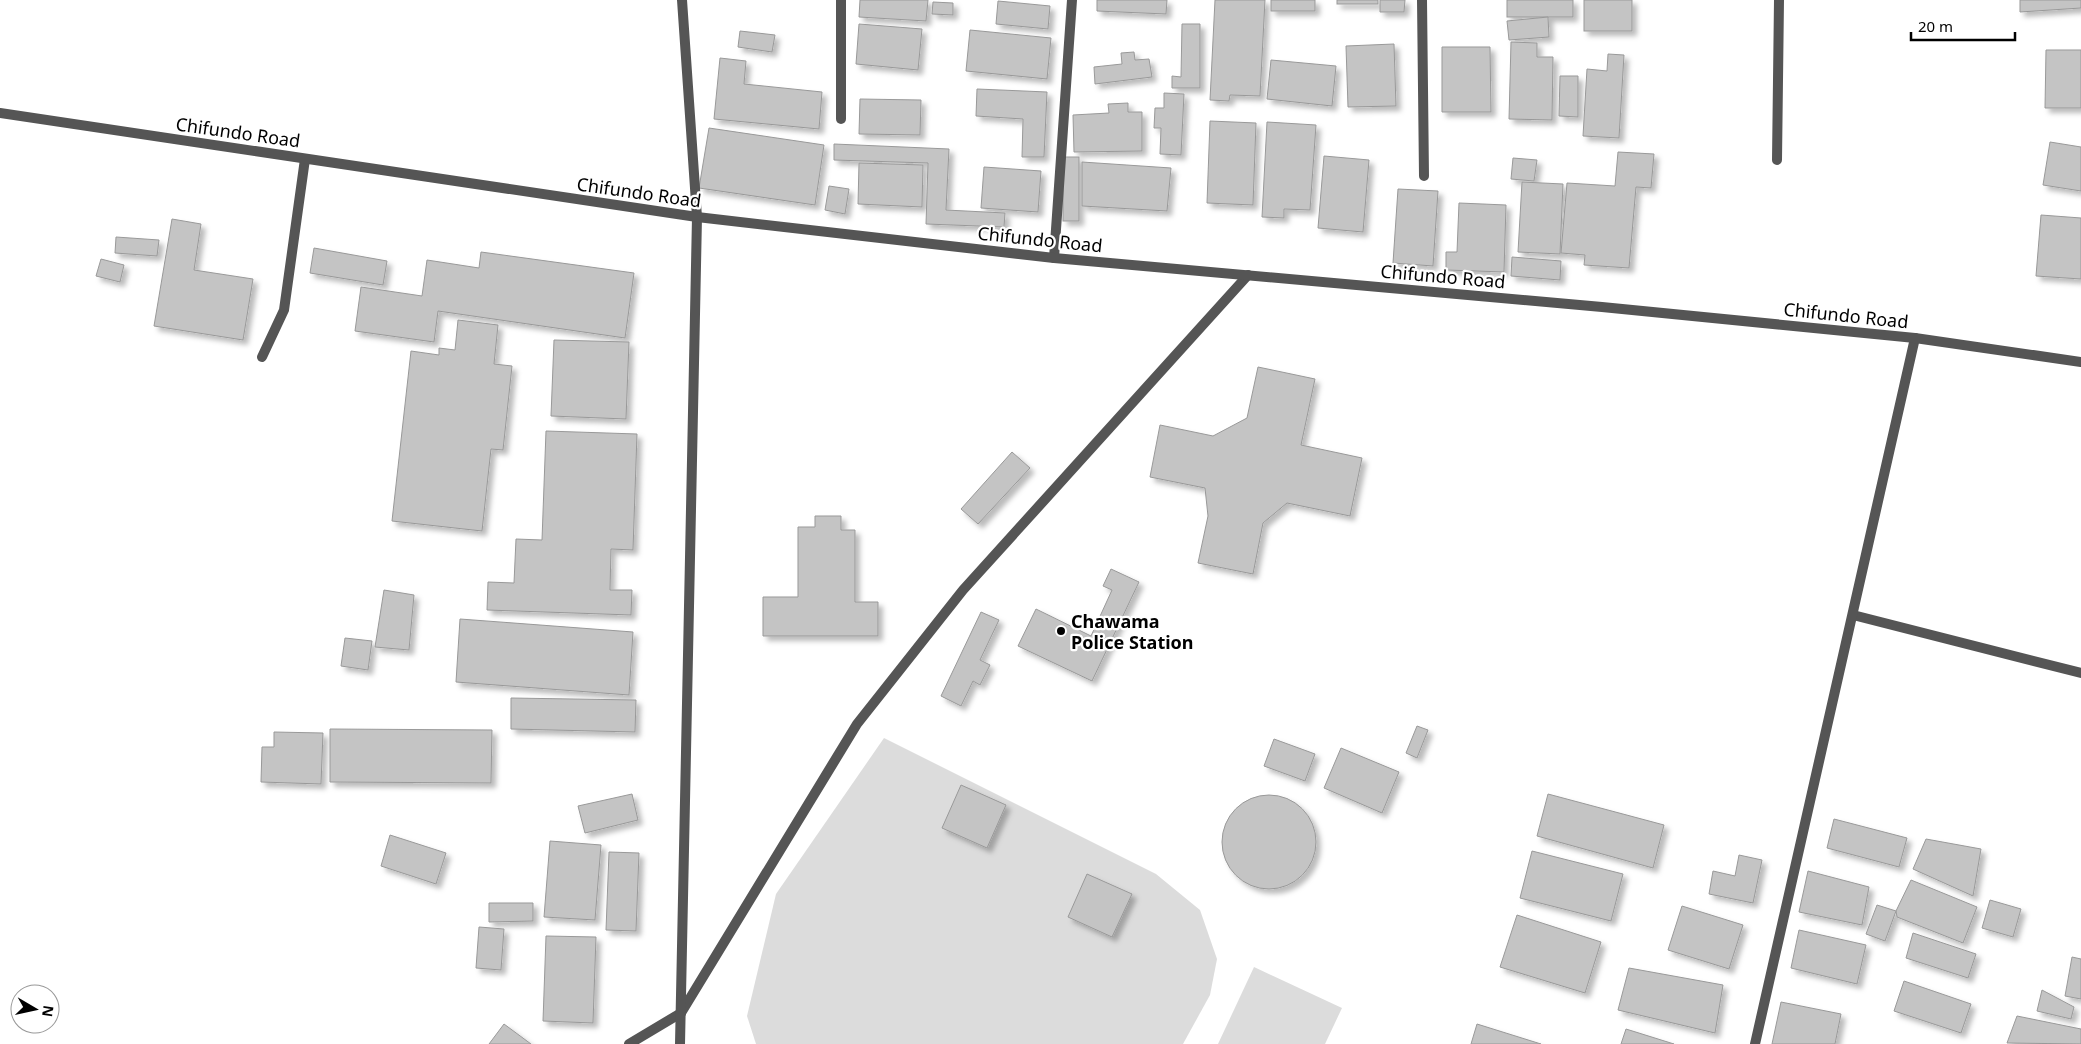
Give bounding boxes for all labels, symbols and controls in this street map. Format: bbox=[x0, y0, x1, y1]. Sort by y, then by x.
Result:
scale bar bbox=[1911, 10, 2015, 42]
text: 20 m bbox=[1918, 16, 1953, 36]
street label: Chifundo Road bbox=[174, 111, 302, 153]
street label: Chifundo Road bbox=[575, 171, 703, 213]
street label: Chifundo Road bbox=[976, 221, 1104, 257]
street label: Chifundo Road bbox=[1379, 259, 1507, 293]
street label: Chifundo Road bbox=[1782, 297, 1910, 333]
place label: Chawama Police Station bbox=[1071, 609, 1194, 654]
marker: Chawama Police Station bbox=[1055, 625, 1067, 637]
north arrow bbox=[10, 984, 60, 1034]
text: N bbox=[38, 1004, 59, 1018]

